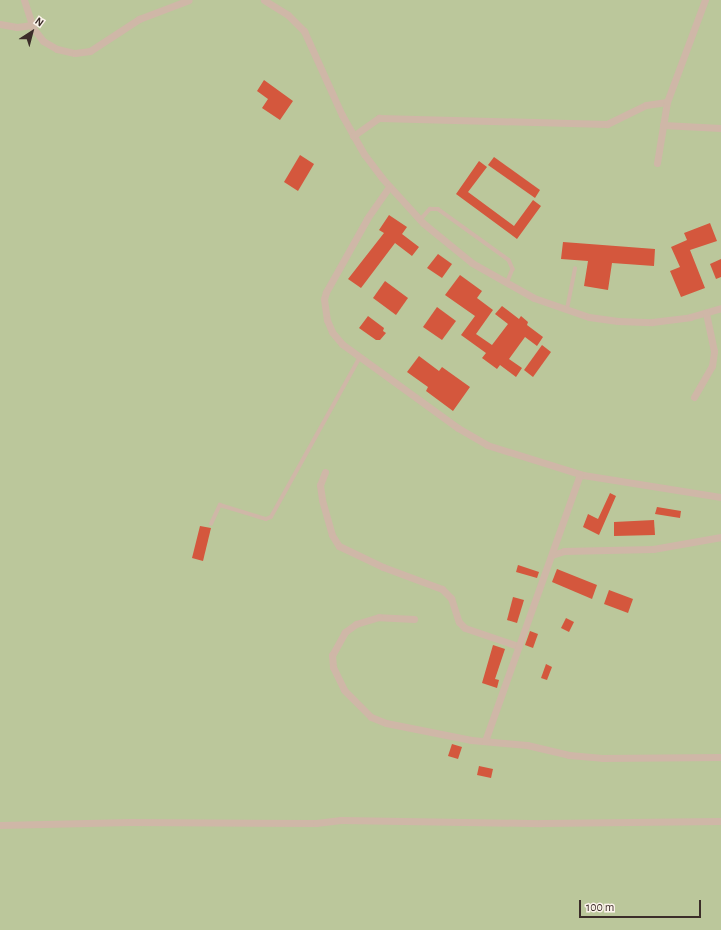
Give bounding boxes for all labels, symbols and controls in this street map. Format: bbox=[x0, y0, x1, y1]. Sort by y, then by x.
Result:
north arrow bbox=[12, 12, 52, 52]
text: N bbox=[33, 15, 46, 29]
scale bar bbox=[581, 892, 703, 918]
text: 100 m bbox=[586, 901, 614, 913]

